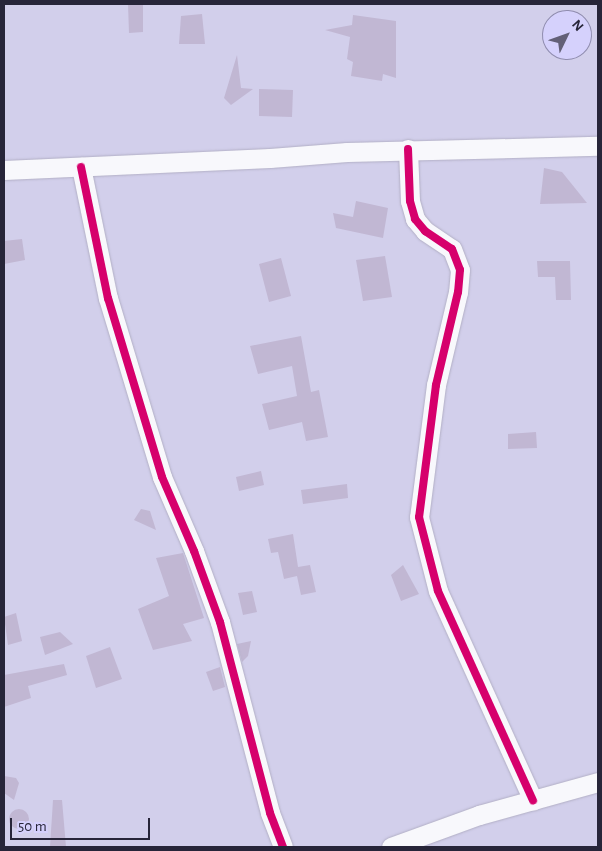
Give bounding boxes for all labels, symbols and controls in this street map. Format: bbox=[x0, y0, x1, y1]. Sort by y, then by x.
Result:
north arrow bbox=[542, 10, 592, 60]
text: N bbox=[569, 17, 586, 34]
scale bar bbox=[12, 808, 152, 840]
text: 50 m bbox=[18, 819, 47, 834]

